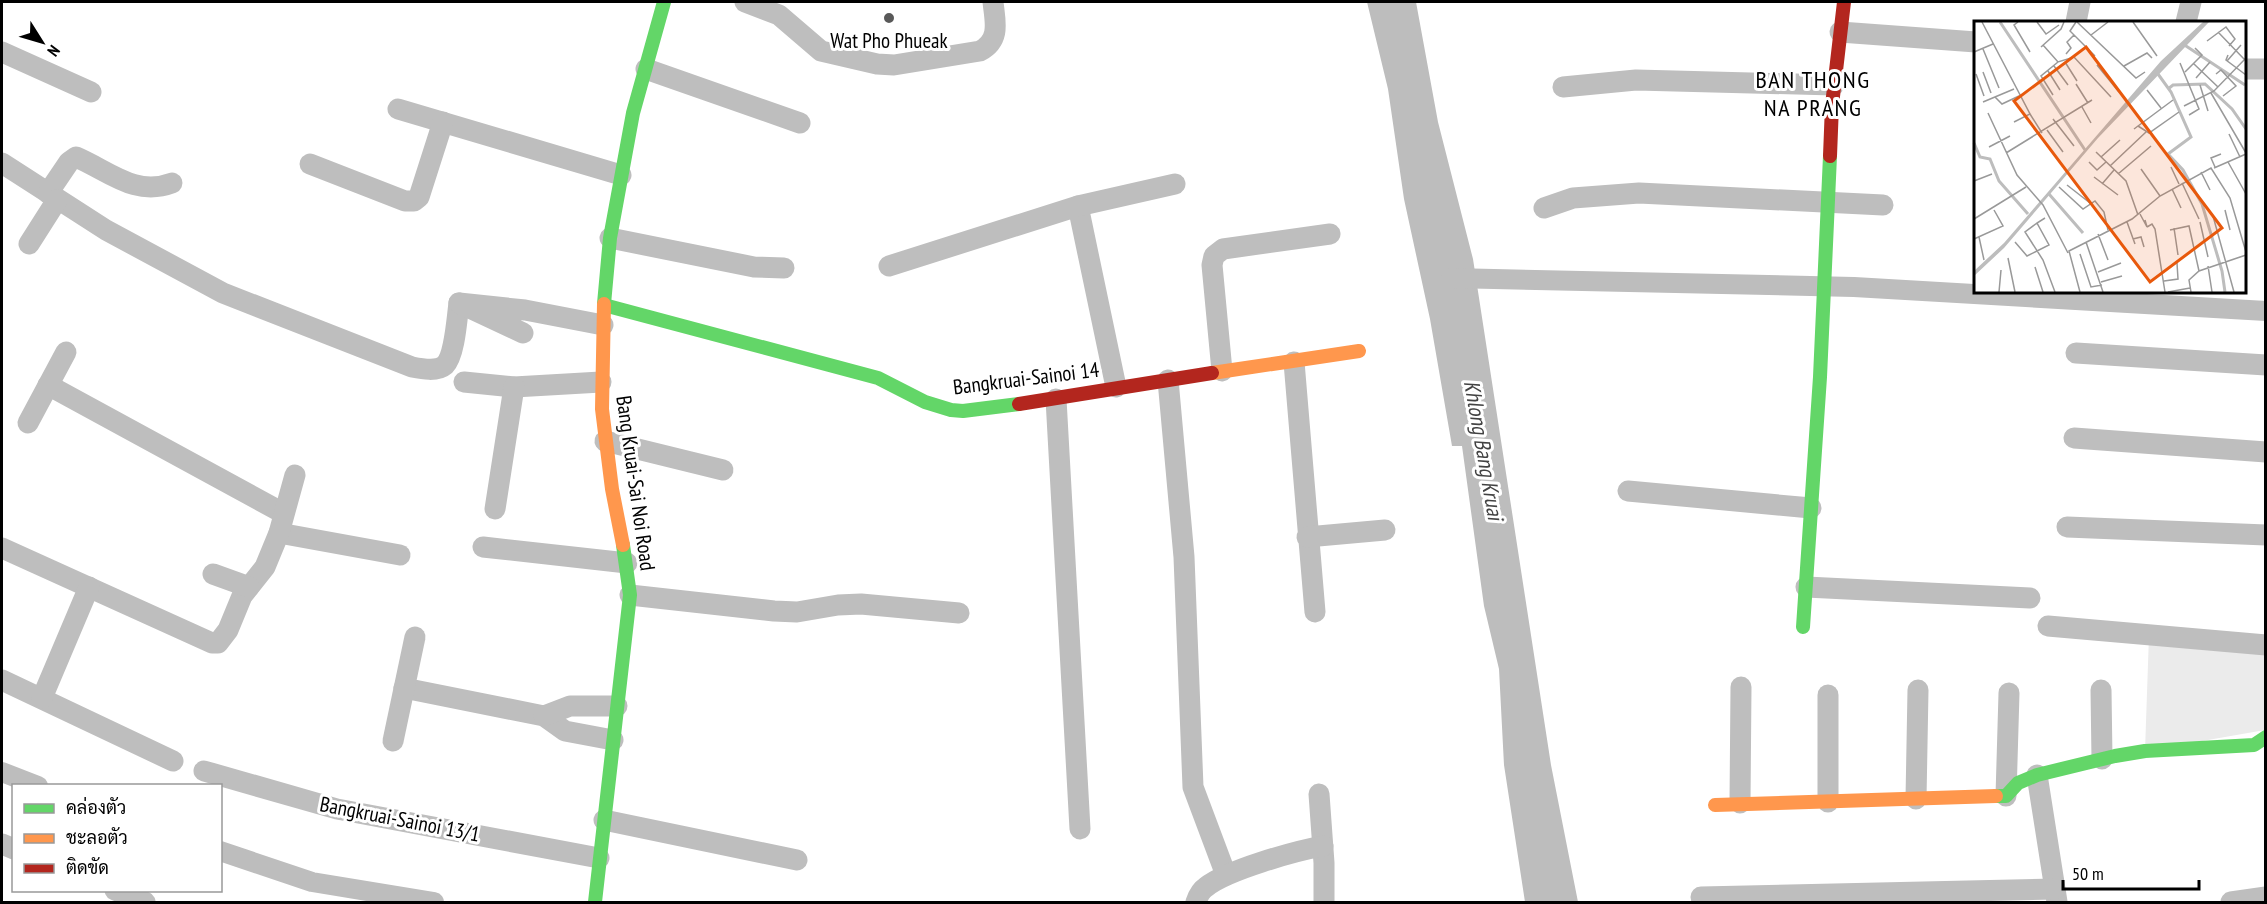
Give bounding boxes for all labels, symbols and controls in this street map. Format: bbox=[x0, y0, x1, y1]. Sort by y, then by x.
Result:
marker: Wat Pho Phueak bbox=[882, 11, 896, 25]
north arrow bbox=[12, 12, 72, 72]
inset map bbox=[1974, 21, 2246, 292]
place label: Wat Pho Phueak bbox=[830, 27, 948, 54]
text: N bbox=[43, 42, 65, 60]
district label: BAN THONG NA PRANG bbox=[1755, 64, 1871, 123]
street label: Bangkruai-Sainoi 14 bbox=[951, 356, 1101, 400]
water label: Khlong Bang Kruai bbox=[1458, 378, 1511, 525]
street label: Bang Kruai-Sai Noi Road bbox=[610, 394, 662, 572]
legend bbox=[12, 784, 222, 892]
street label: Bangkruai-Sainoi 13/1 bbox=[318, 790, 482, 848]
text: คล่องตัว bbox=[66, 796, 126, 819]
text: ชะลอตัว bbox=[66, 826, 128, 849]
scale bar bbox=[2063, 853, 2200, 891]
text: ติดขัด bbox=[66, 856, 109, 879]
text: 50 m bbox=[2072, 862, 2104, 885]

